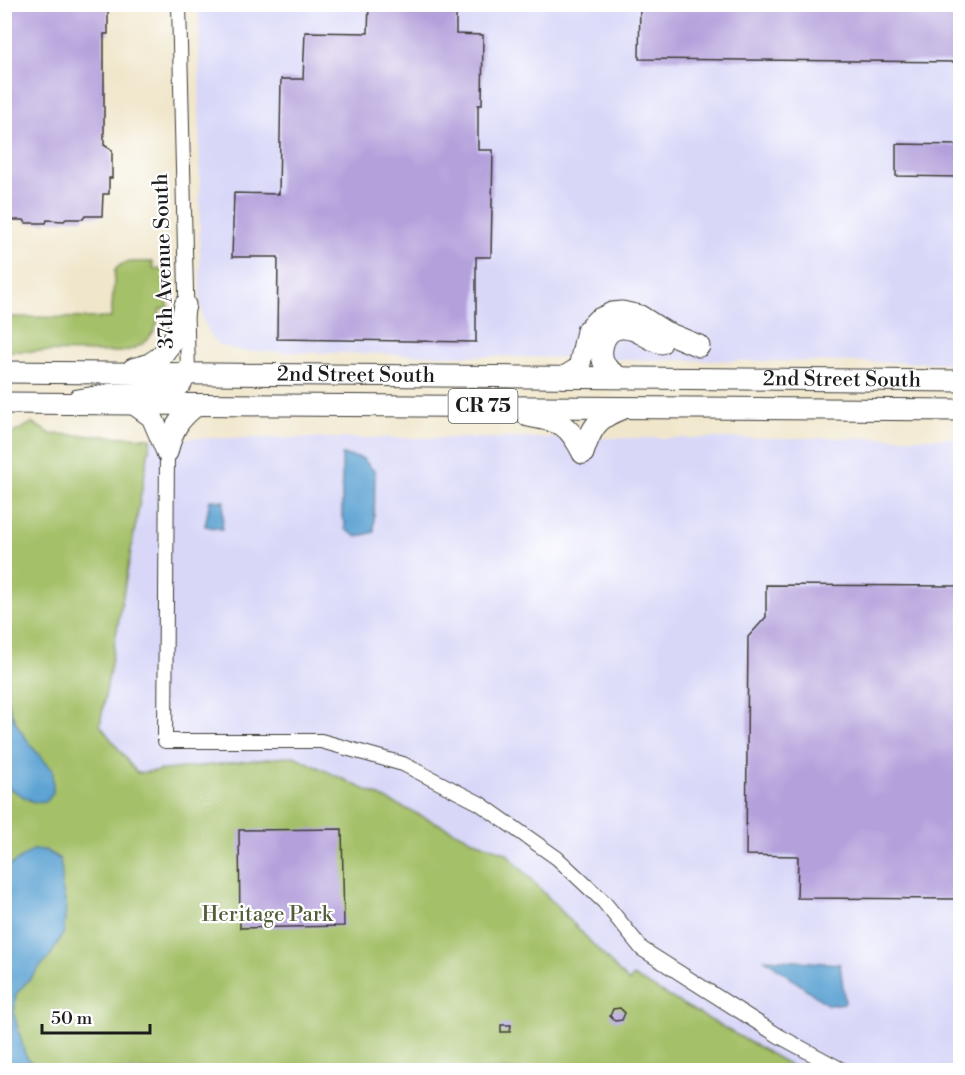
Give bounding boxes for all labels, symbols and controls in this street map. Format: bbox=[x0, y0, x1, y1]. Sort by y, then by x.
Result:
street label: 37th Avenue South bbox=[148, 172, 180, 349]
street label: 2nd Street South bbox=[277, 362, 436, 389]
street label: 2nd Street South bbox=[763, 366, 922, 394]
road number: CR 75 bbox=[448, 389, 518, 423]
park label: Heritage Park bbox=[201, 902, 334, 928]
scale bar bbox=[42, 997, 150, 1035]
text: 50 m bbox=[51, 1007, 93, 1030]

